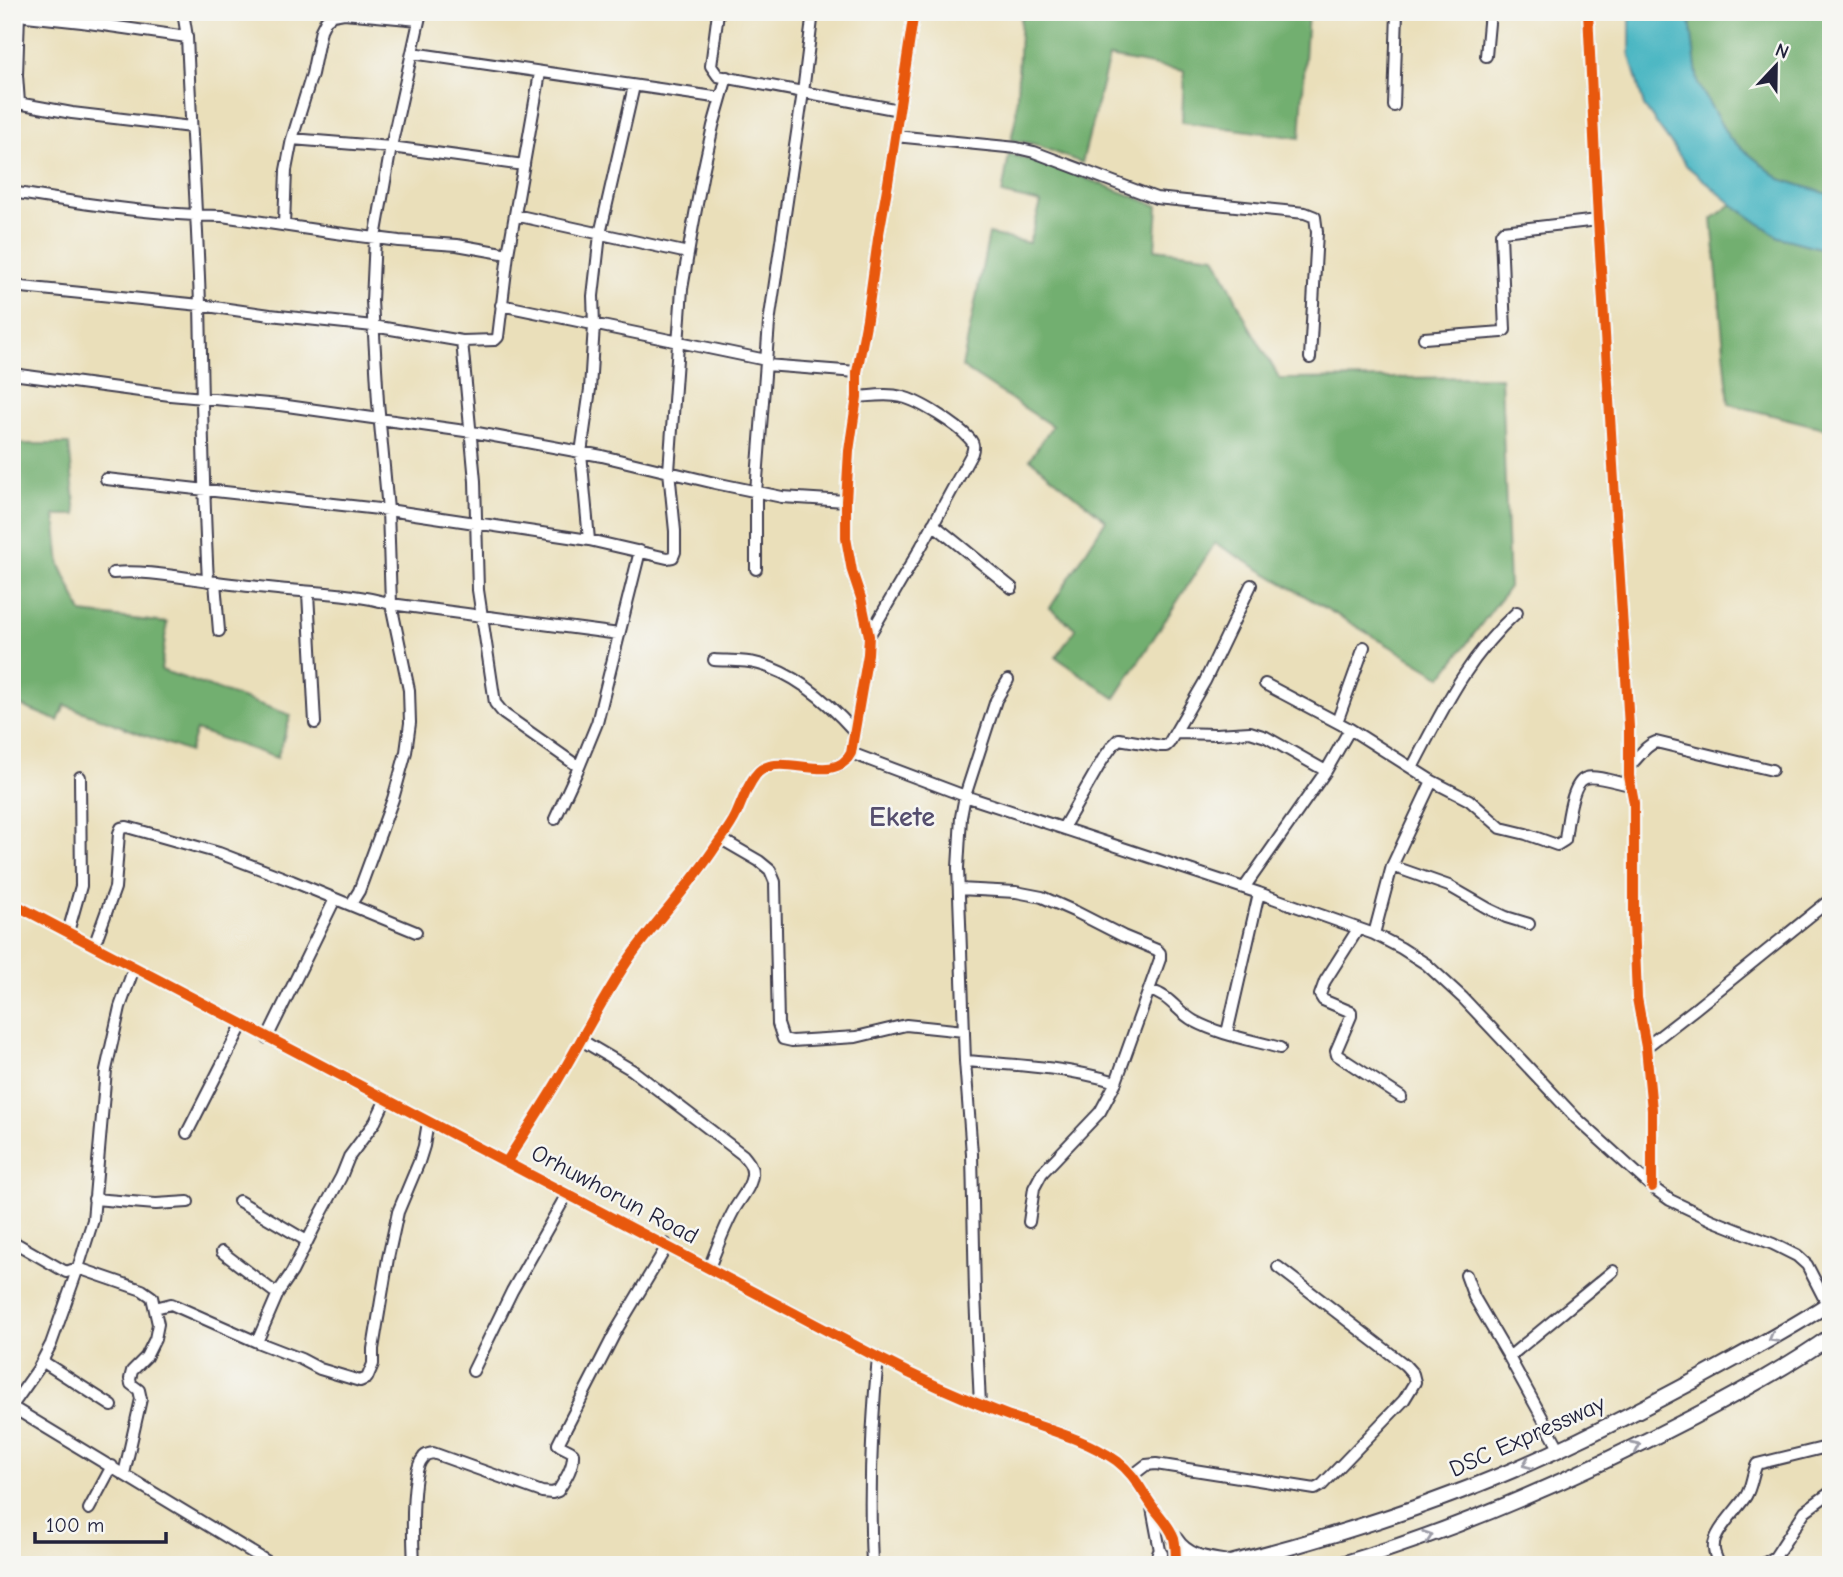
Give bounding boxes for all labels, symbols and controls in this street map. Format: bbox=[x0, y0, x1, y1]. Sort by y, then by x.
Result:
north arrow bbox=[1742, 32, 1812, 102]
text: N bbox=[1772, 39, 1792, 64]
district label: Ekete bbox=[869, 801, 935, 833]
street label: Orhuwhorun Road bbox=[527, 1138, 703, 1250]
one-way arrow bbox=[1767, 1329, 1780, 1342]
street label: DSC Expressway bbox=[1445, 1389, 1610, 1483]
one-way arrow bbox=[1629, 1440, 1641, 1454]
one-way arrow bbox=[1521, 1455, 1533, 1469]
scale bar bbox=[35, 1500, 166, 1544]
text: 100 m bbox=[46, 1513, 104, 1537]
one-way arrow bbox=[1421, 1530, 1433, 1544]

